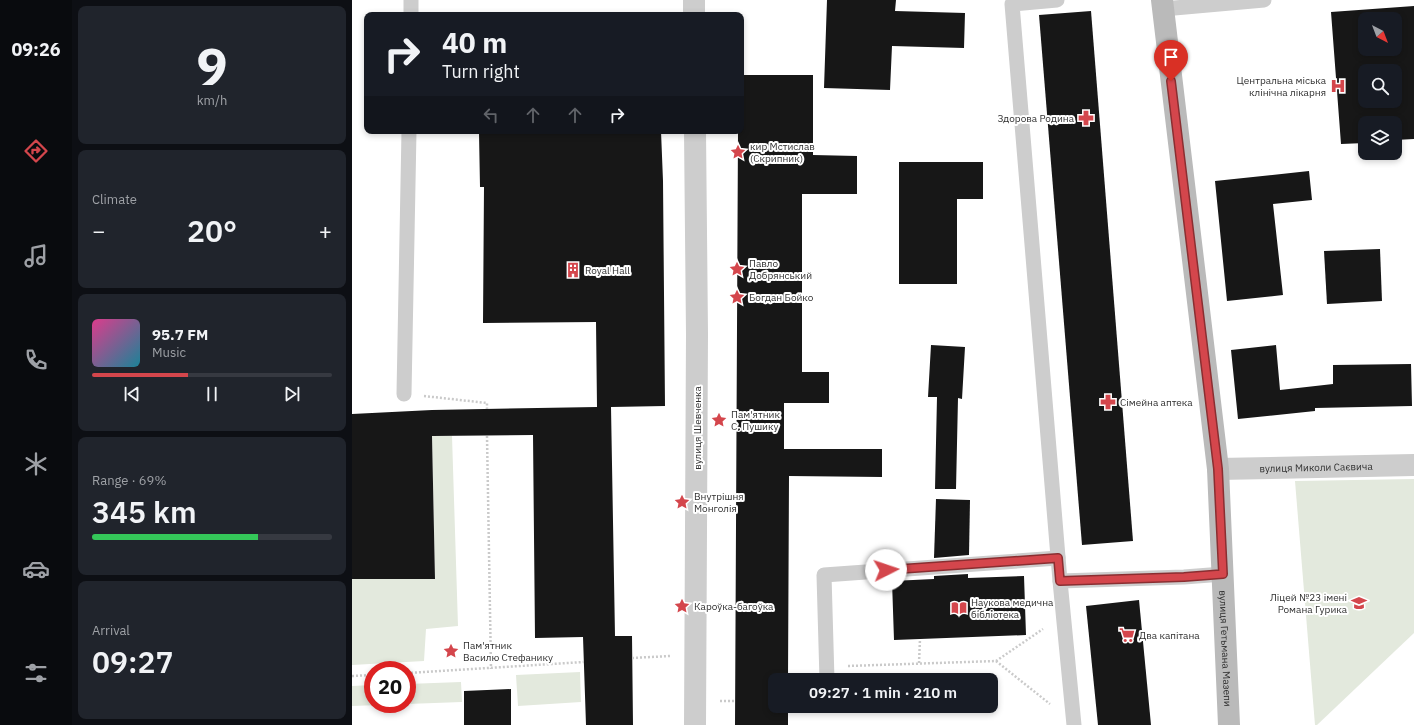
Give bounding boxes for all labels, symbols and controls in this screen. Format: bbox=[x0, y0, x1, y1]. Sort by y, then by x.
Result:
north arrow bbox=[1358, 12, 1402, 56]
map controls bbox=[1358, 12, 1402, 160]
text: 40 m bbox=[442, 24, 507, 61]
icon: right bbox=[376, 28, 428, 80]
text: 9 bbox=[196, 32, 228, 99]
text: 09:26 bbox=[11, 38, 61, 61]
pin bbox=[1154, 40, 1188, 81]
icon: arrive bbox=[1160, 46, 1182, 68]
text: Turn right bbox=[442, 60, 520, 83]
button: search bbox=[1358, 64, 1402, 108]
place label: Центральна міська клінічна лікарня bbox=[1237, 74, 1327, 99]
hospital icon: Центральна міська клінічна лікарня bbox=[1329, 77, 1347, 95]
text: km/h bbox=[197, 92, 227, 109]
icon: left bbox=[480, 104, 502, 126]
icon: ahead bbox=[522, 104, 544, 126]
icon: ahead bbox=[564, 104, 586, 126]
icon: right bbox=[606, 104, 628, 126]
pharmacy icon: Здорова Родина bbox=[1077, 109, 1095, 127]
place label: Здорова Родина bbox=[997, 112, 1075, 125]
button: layers bbox=[1358, 116, 1402, 160]
icon: directions bbox=[22, 137, 50, 165]
place label: кир Мстислав (Скрипник) bbox=[750, 140, 815, 165]
place icon: кир Мстислав (Скрипник) bbox=[729, 143, 747, 161]
text: Climate bbox=[92, 191, 137, 208]
text: 20° bbox=[187, 211, 237, 250]
text: − bbox=[92, 216, 105, 245]
text: + bbox=[319, 216, 332, 245]
icon: music bbox=[22, 242, 50, 270]
place label: Павло Добрянський bbox=[749, 257, 812, 282]
place icon: Павло Добрянський bbox=[728, 260, 746, 278]
building icon: Royal Hall bbox=[564, 261, 582, 279]
place label: Royal Hall bbox=[585, 264, 630, 277]
place icon: Богдан Бойко bbox=[728, 288, 746, 306]
place label: Богдан Бойко bbox=[749, 291, 814, 304]
text: 95.7 FM bbox=[152, 325, 208, 344]
text: Music bbox=[152, 344, 186, 361]
icon: phone bbox=[22, 346, 50, 374]
icon: previous bbox=[121, 383, 143, 405]
icon: pause bbox=[201, 383, 223, 405]
icon: next bbox=[281, 383, 303, 405]
street label: вулиця Шевченка bbox=[691, 386, 704, 470]
pharmacy icon: Сімейна аптека bbox=[1099, 393, 1117, 411]
place label: Сімейна аптека bbox=[1120, 396, 1193, 409]
place label: Пам'ятник С. Пушику bbox=[731, 408, 780, 433]
place icon: Пам'ятник С. Пушику bbox=[710, 411, 728, 429]
icon: climate bbox=[22, 450, 50, 478]
street label: вулиця Миколи Саєвича bbox=[1259, 459, 1373, 475]
text: Range · 69% bbox=[92, 472, 166, 489]
place label: Внутрішня Монголія bbox=[694, 490, 744, 515]
text: 345 km bbox=[92, 492, 197, 531]
place icon: Внутрішня Монголія bbox=[673, 493, 691, 511]
position arrow bbox=[865, 549, 907, 591]
icon: car bbox=[22, 555, 50, 583]
street label: вулиця Гетьмана Мазепи bbox=[1217, 590, 1235, 707]
place label: Ліцей №23 імені Романа Гурика bbox=[1270, 591, 1348, 616]
school or university icon: Ліцей №23 імені Романа Гурика bbox=[1350, 594, 1368, 612]
place label: Наукова медична бібліотека bbox=[971, 596, 1054, 621]
place icon: Кароўка-багоўка bbox=[673, 597, 691, 615]
library icon: Наукова медична бібліотека bbox=[950, 599, 968, 617]
place label: Кароўка-багоўка bbox=[694, 600, 774, 613]
text: Arrival bbox=[92, 622, 130, 639]
supermarket icon: Два капітана bbox=[1118, 626, 1136, 644]
place label: Два капітана bbox=[1139, 629, 1200, 642]
place label: Пам'ятник Василю Стефанику bbox=[463, 639, 553, 664]
text: 09:27 bbox=[92, 642, 174, 681]
place icon: Пам'ятник Василю Стефанику bbox=[442, 642, 460, 660]
icon: filters bbox=[22, 659, 50, 687]
speed limit sign: 20 bbox=[364, 661, 416, 713]
text: 09:27 · 1 min · 210 m bbox=[809, 683, 957, 702]

